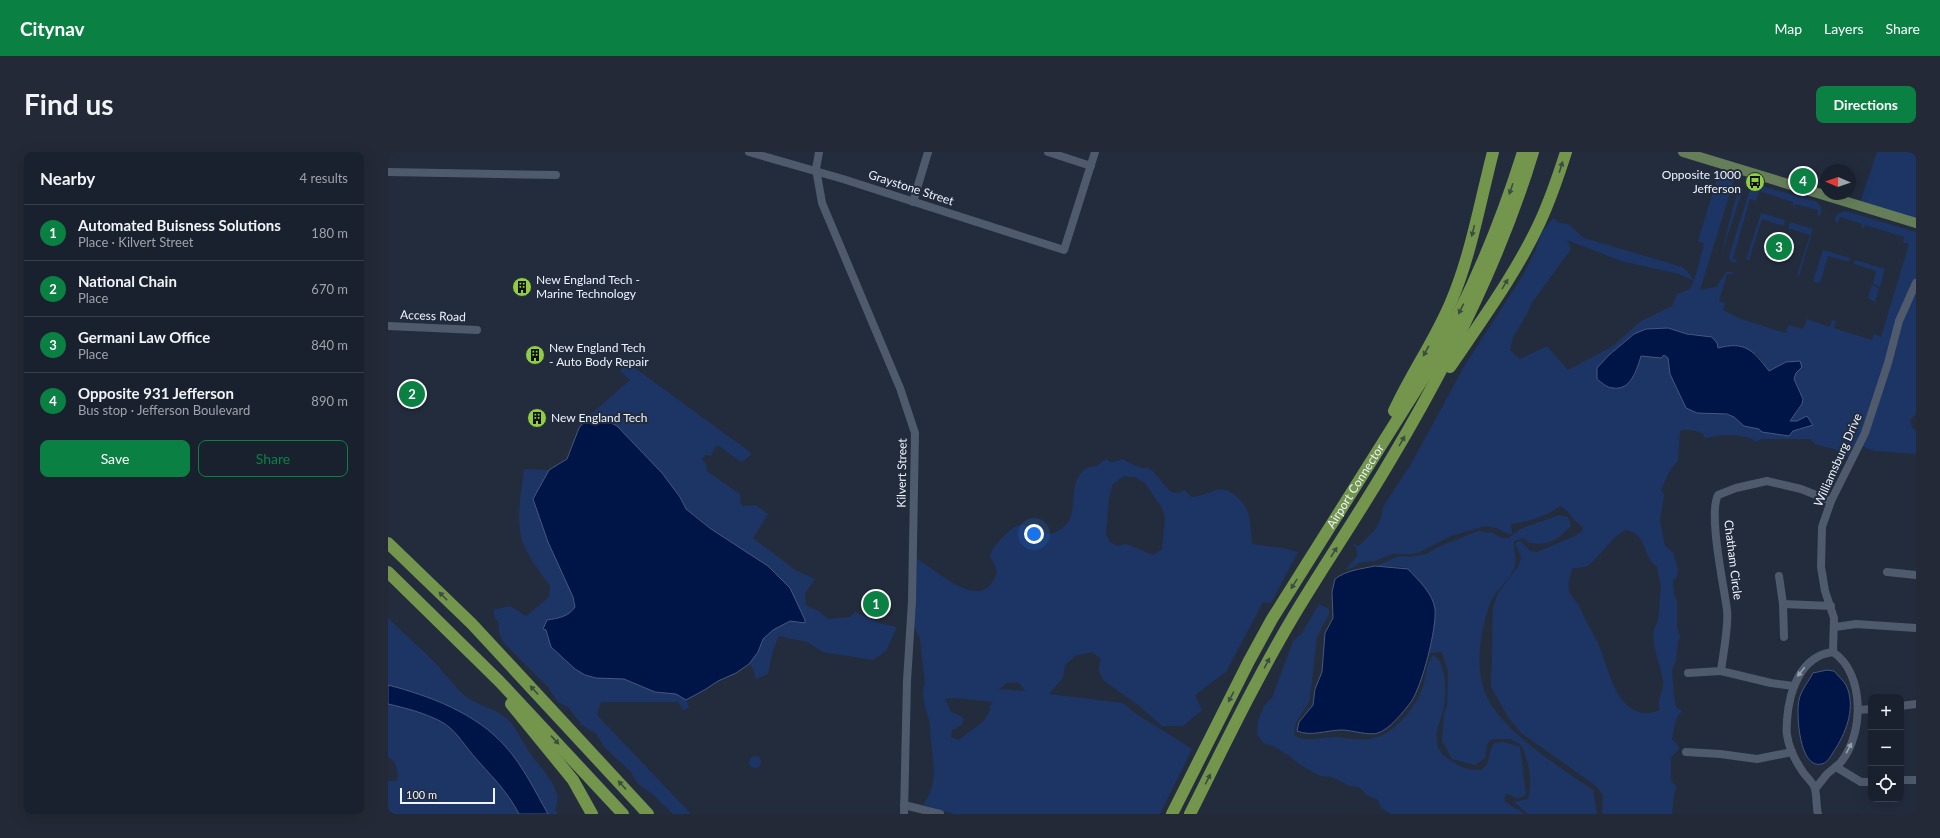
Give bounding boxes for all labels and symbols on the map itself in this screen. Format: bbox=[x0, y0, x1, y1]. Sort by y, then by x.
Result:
one-way arrow bbox=[1558, 161, 1564, 173]
north arrow bbox=[1820, 164, 1856, 200]
pin: 4 bbox=[1790, 166, 1816, 196]
street label: Graystone Street bbox=[867, 167, 956, 209]
place label: Opposite 1000 Jefferson bbox=[1662, 167, 1741, 196]
bus stop icon: Opposite 1000 Jefferson bbox=[1744, 171, 1766, 193]
one-way arrow bbox=[1508, 183, 1514, 195]
one-way arrow bbox=[1470, 224, 1476, 237]
pin: 3 bbox=[1766, 232, 1792, 262]
place label: New England Tech - Marine Technology bbox=[536, 272, 640, 301]
building icon: New England Tech - Marine Technology bbox=[511, 276, 533, 298]
one-way arrow bbox=[1501, 279, 1509, 289]
one-way arrow bbox=[1458, 303, 1464, 315]
street label: Access Road bbox=[400, 307, 466, 324]
place label: New England Tech - Auto Body Repair bbox=[549, 340, 649, 369]
building icon: New England Tech - Auto Body Repair bbox=[524, 344, 546, 366]
one-way arrow bbox=[1423, 345, 1430, 357]
pin: 2 bbox=[399, 379, 425, 409]
building icon: New England Tech bbox=[526, 407, 548, 429]
place label: New England Tech bbox=[551, 410, 648, 425]
street label: Williamsburg Drive bbox=[1810, 411, 1865, 509]
one-way arrow bbox=[1398, 435, 1405, 447]
street label: Kilvert Street bbox=[893, 437, 910, 508]
street label: Airport Connector bbox=[1323, 441, 1387, 531]
street label: Chatham Circle bbox=[1721, 519, 1746, 601]
your location bbox=[1024, 524, 1044, 544]
one-way arrow bbox=[1330, 546, 1337, 558]
one-way arrow bbox=[1290, 578, 1297, 589]
pin: 1 bbox=[863, 589, 889, 619]
one-way arrow bbox=[439, 591, 448, 601]
one-way arrow bbox=[1264, 658, 1270, 669]
one-way arrow bbox=[1797, 667, 1806, 678]
one-way arrow bbox=[529, 685, 539, 695]
one-way arrow bbox=[1228, 691, 1234, 703]
one-way arrow bbox=[550, 735, 559, 745]
one-way arrow bbox=[1845, 742, 1852, 754]
one-way arrow bbox=[1205, 773, 1211, 785]
one-way arrow bbox=[617, 780, 627, 790]
scale bar bbox=[400, 786, 495, 805]

